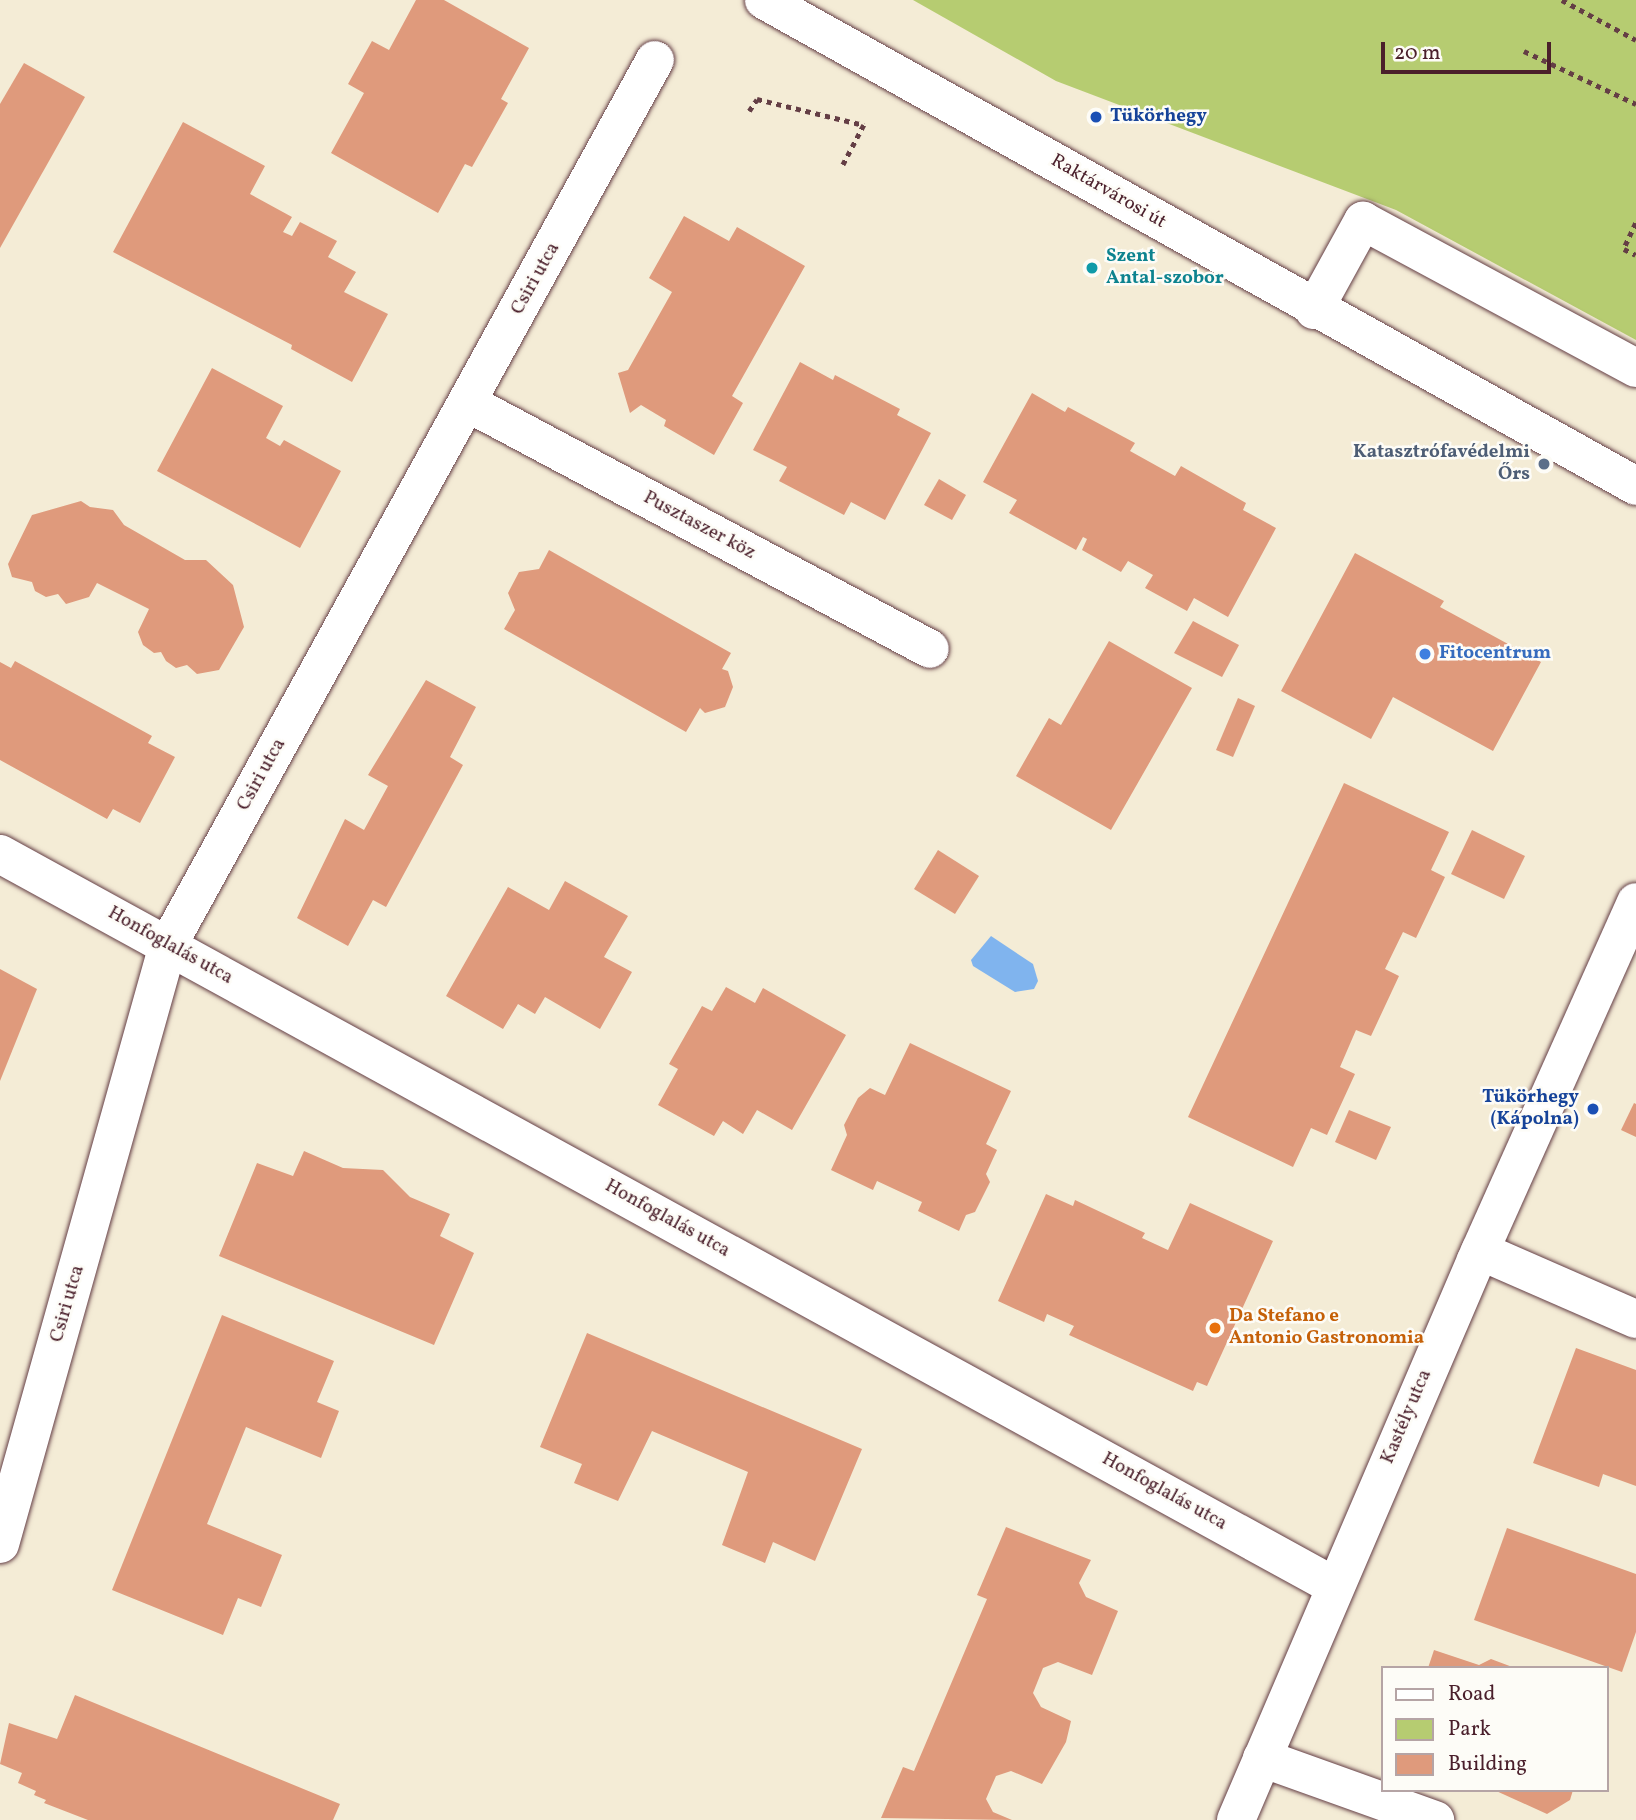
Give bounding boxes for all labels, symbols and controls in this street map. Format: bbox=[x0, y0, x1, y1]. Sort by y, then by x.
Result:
scale bar bbox=[1384, 28, 1554, 72]
text: 20 m bbox=[1394, 39, 1440, 68]
place label: Tükörhegy bbox=[1110, 106, 1207, 128]
marker: Tükörhegy bbox=[1088, 109, 1104, 125]
street label: Raktárvárosi út bbox=[1046, 150, 1170, 234]
street label: Csiri utca bbox=[507, 239, 565, 319]
place label: Szent Antal-szobor bbox=[1106, 246, 1224, 290]
marker: Szent Antal-szobor bbox=[1084, 260, 1100, 276]
place label: Katasztrófavédelmi Őrs bbox=[1353, 442, 1530, 486]
marker: Katasztrófavédelmi Őrs bbox=[1536, 456, 1552, 472]
street label: Pusztaszer köz bbox=[639, 487, 759, 565]
place label: Fitocentrum bbox=[1439, 643, 1551, 665]
marker: Fitocentrum bbox=[1417, 646, 1433, 662]
street label: Csiri utca bbox=[233, 735, 291, 815]
street label: Honfoglalás utca bbox=[103, 902, 237, 990]
place label: Tükörhegy (Kápolna) bbox=[1482, 1087, 1579, 1131]
marker: Tükörhegy (Kápolna) bbox=[1585, 1101, 1601, 1117]
street label: Honfoglalás utca bbox=[600, 1175, 734, 1263]
street label: Csiri utca bbox=[46, 1263, 90, 1345]
place label: Da Stefano e Antonio Gastronomia bbox=[1229, 1306, 1424, 1350]
marker: Da Stefano e Antonio Gastronomia bbox=[1207, 1320, 1223, 1336]
street label: Kastély utca bbox=[1377, 1366, 1437, 1468]
street label: Honfoglalás utca bbox=[1097, 1448, 1231, 1536]
legend bbox=[1380, 1666, 1608, 1792]
text: Road bbox=[1448, 1680, 1495, 1709]
text: Park bbox=[1448, 1715, 1491, 1744]
text: Building bbox=[1448, 1750, 1527, 1779]

